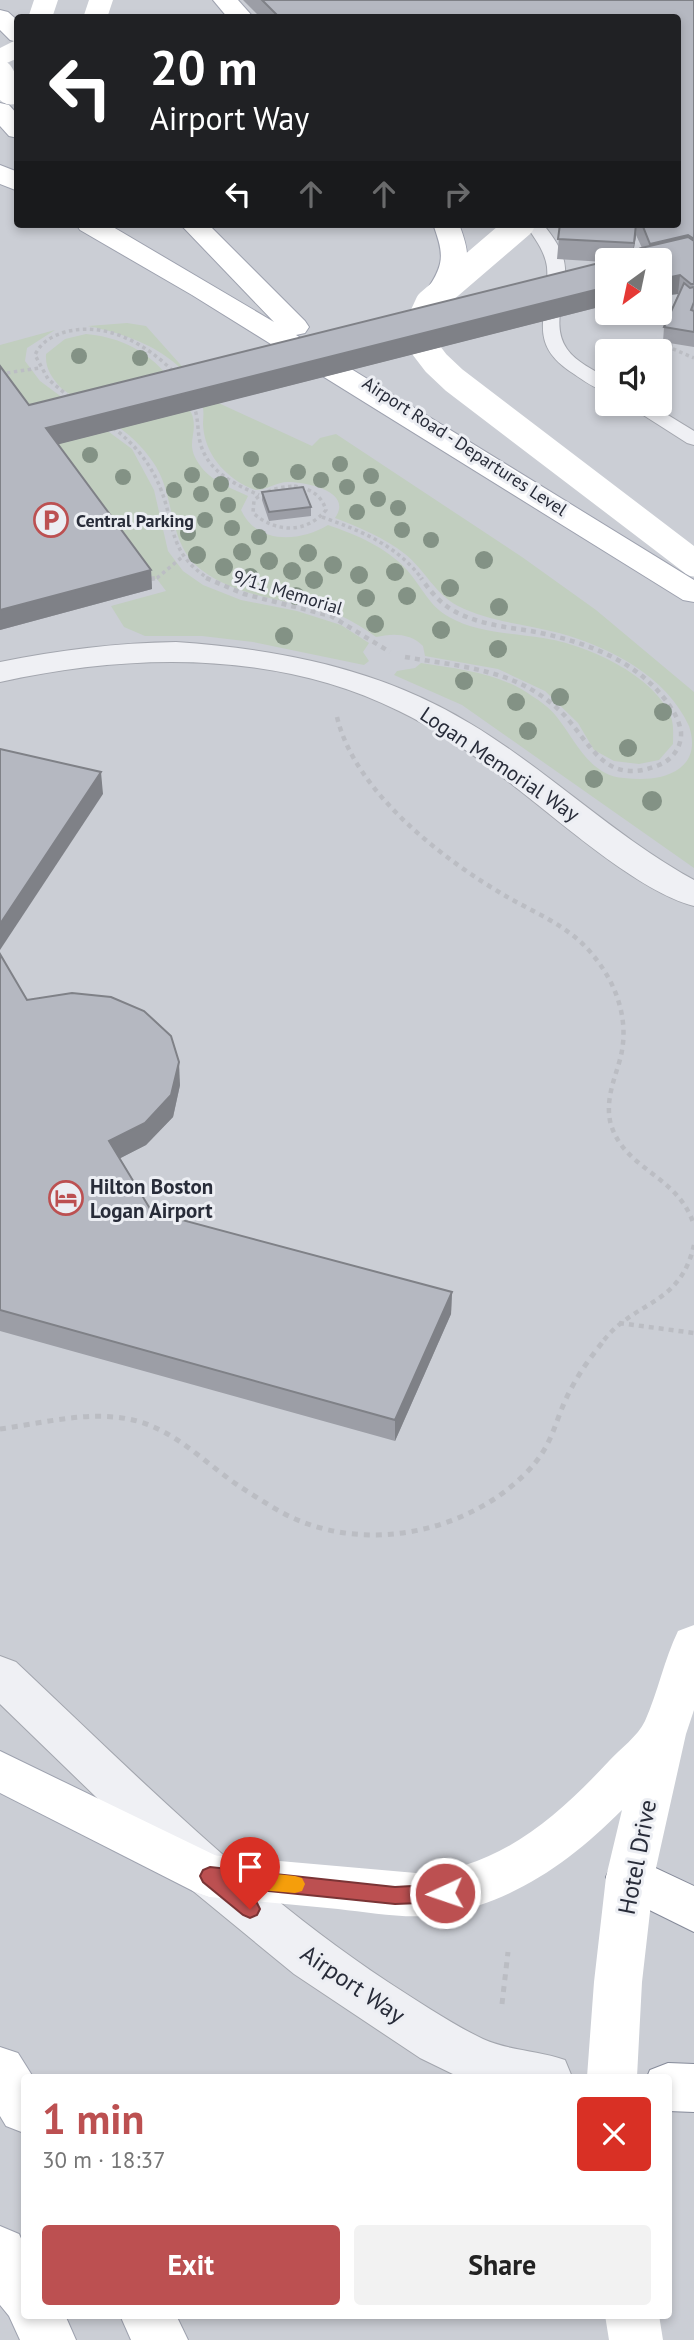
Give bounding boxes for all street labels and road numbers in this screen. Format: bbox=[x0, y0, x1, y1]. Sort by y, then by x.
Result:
street label: Airport Road - Departures Level bbox=[358, 371, 572, 521]
street label: 9/11 Memorial bbox=[230, 564, 346, 620]
street label: Logan Memorial Way bbox=[415, 701, 585, 827]
street label: Hotel Drive bbox=[611, 1797, 663, 1917]
street label: Airport Way bbox=[295, 1938, 411, 2030]

